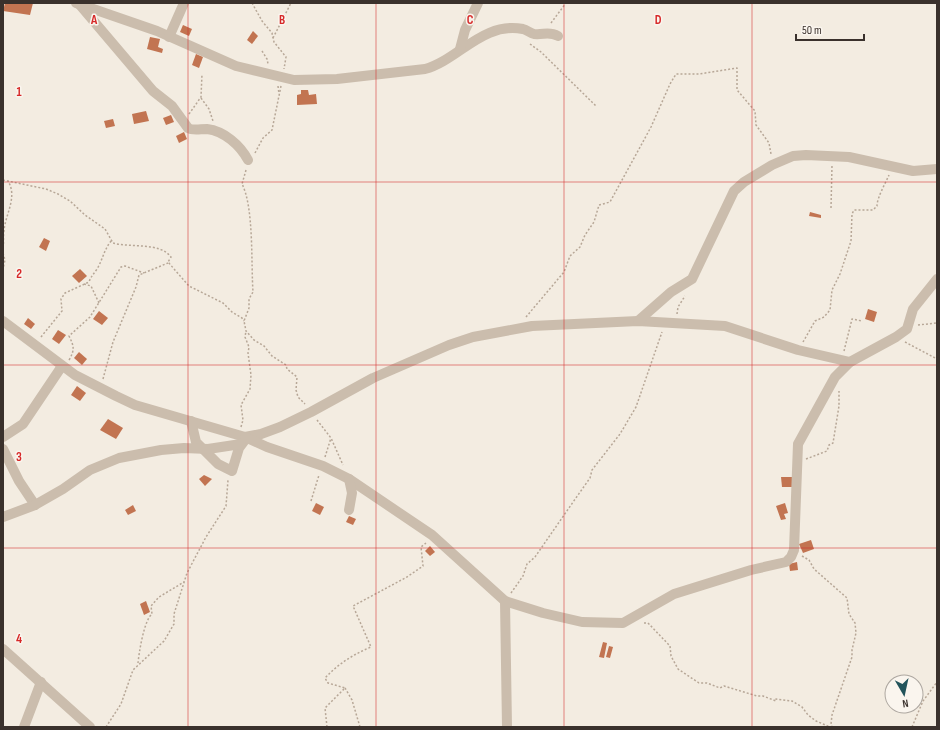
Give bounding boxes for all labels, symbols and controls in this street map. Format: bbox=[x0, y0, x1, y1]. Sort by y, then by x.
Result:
text: A bbox=[90, 12, 98, 28]
text: B bbox=[279, 12, 285, 28]
text: C bbox=[467, 12, 474, 28]
text: D bbox=[655, 12, 662, 28]
scale bar bbox=[796, 16, 864, 42]
text: 50 m bbox=[802, 23, 822, 38]
text: 1 bbox=[16, 84, 22, 100]
text: 2 bbox=[16, 266, 22, 282]
text: 3 bbox=[16, 449, 22, 465]
text: 4 bbox=[16, 631, 22, 647]
north arrow bbox=[884, 674, 924, 714]
text: N bbox=[901, 697, 909, 710]

